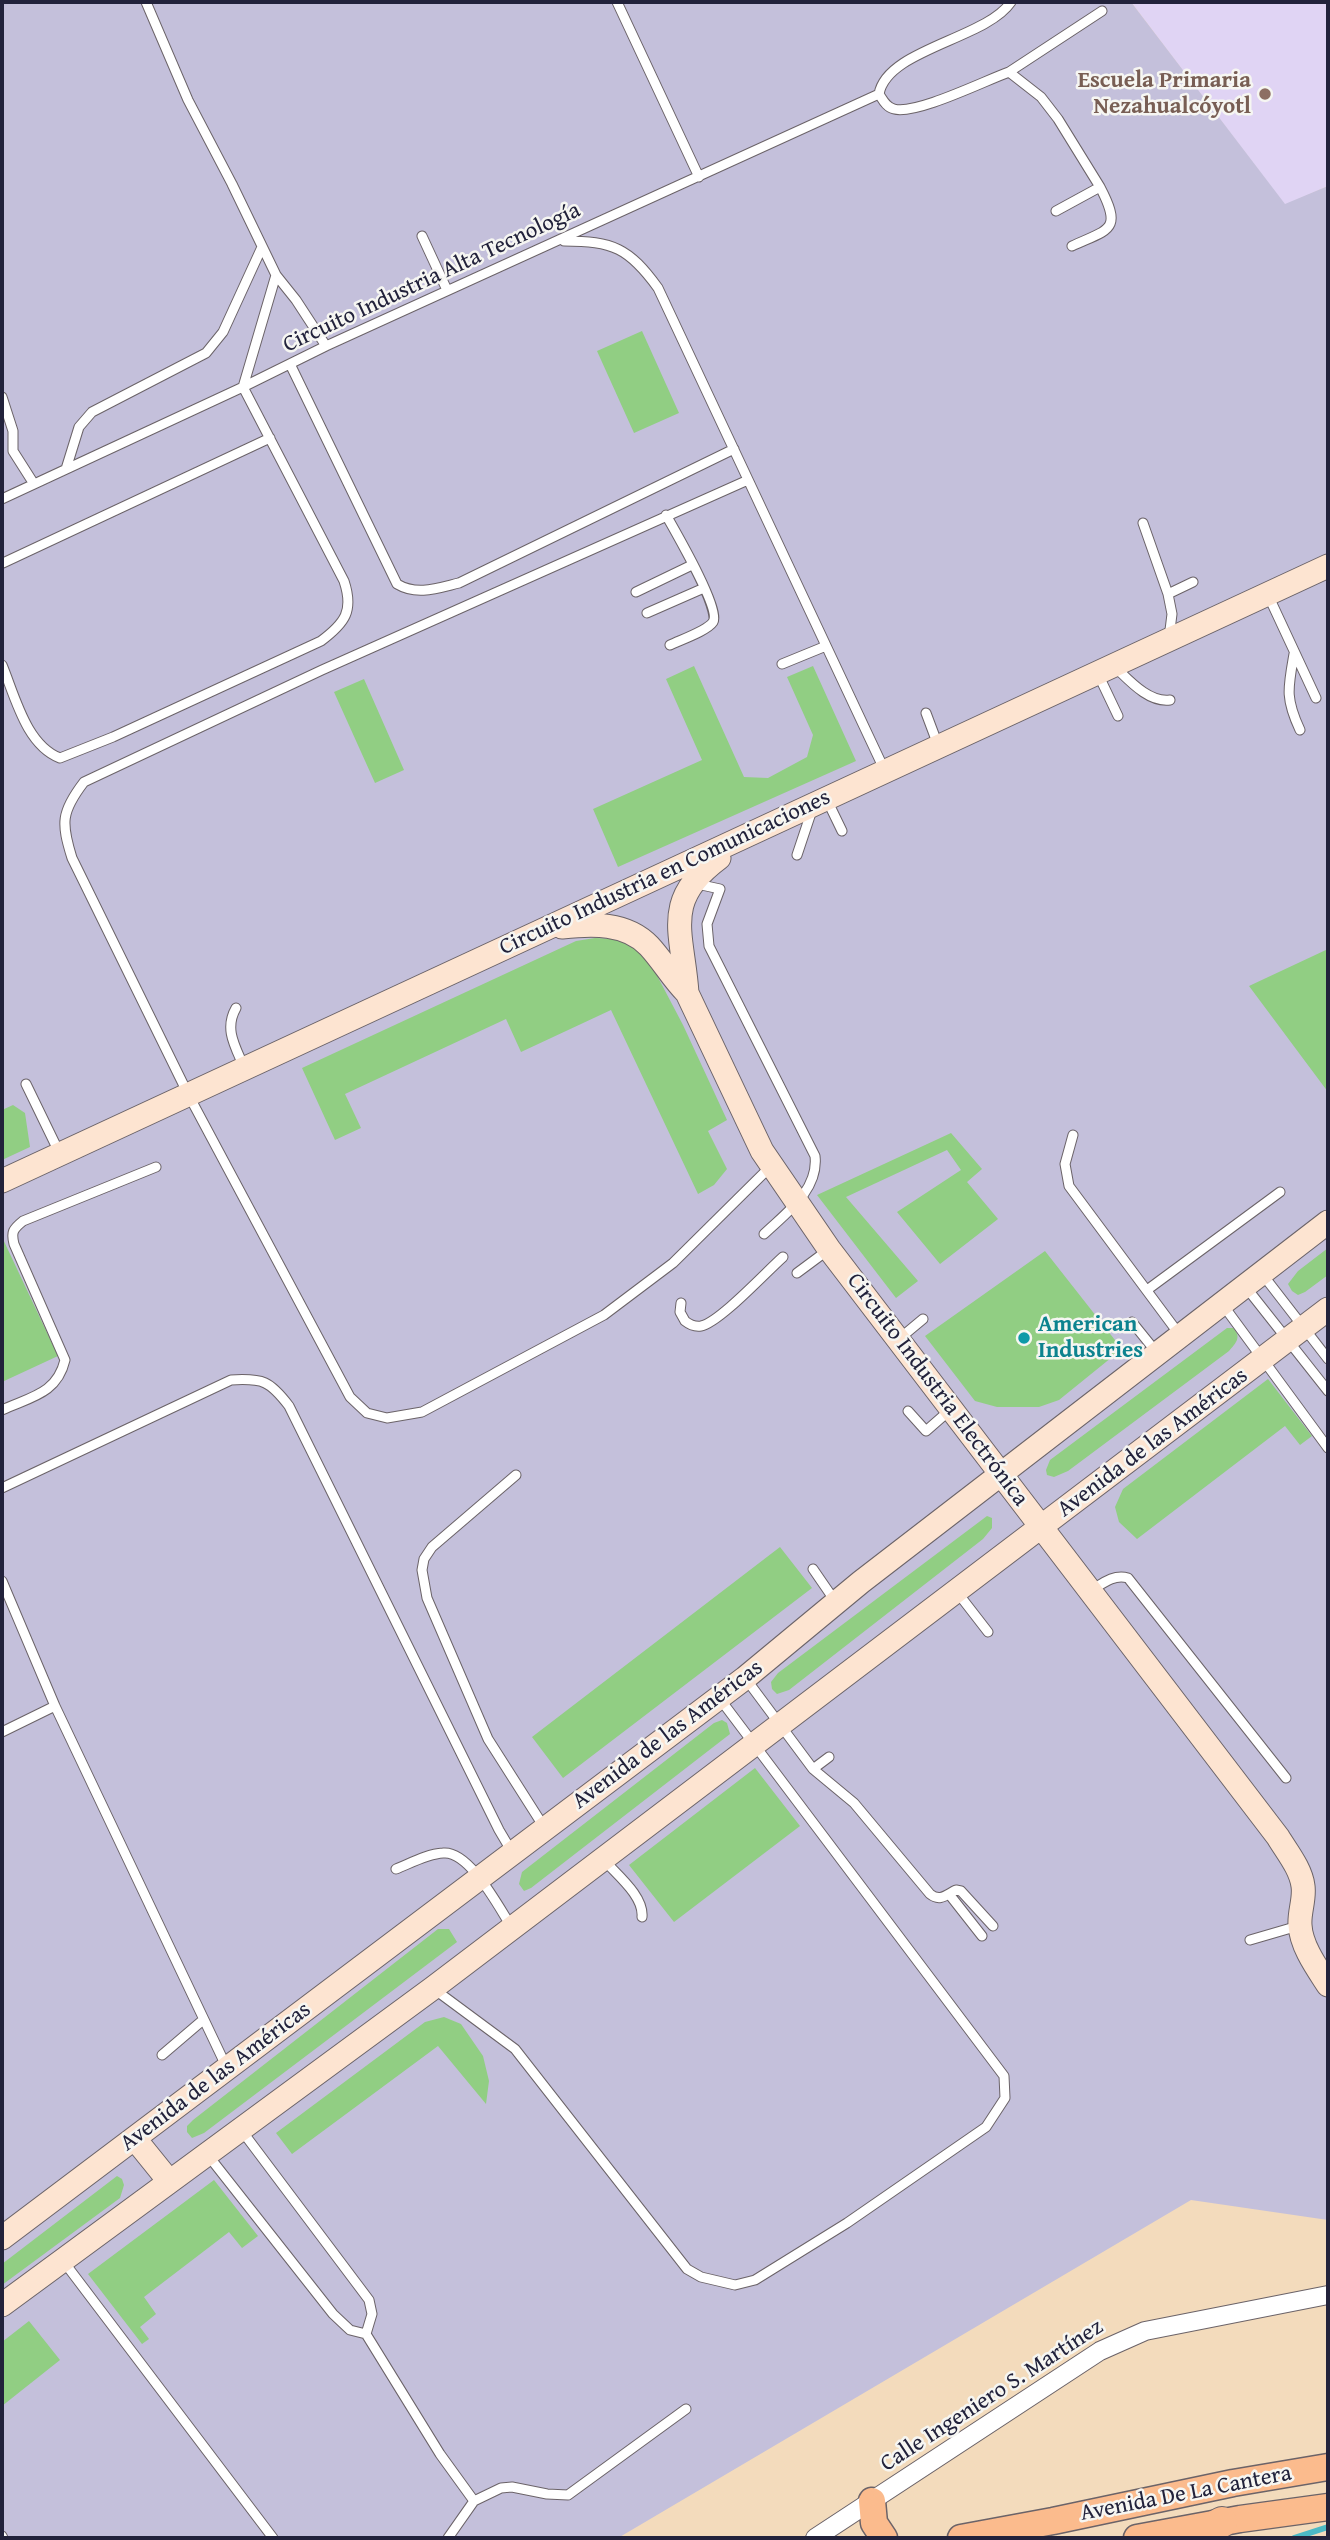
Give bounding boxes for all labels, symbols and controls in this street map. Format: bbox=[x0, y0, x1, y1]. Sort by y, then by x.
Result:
place label: Escuela Primaria Nezahualcóyotl bbox=[1078, 67, 1251, 121]
marker: Escuela Primaria Nezahualcóyotl bbox=[1257, 86, 1273, 102]
street label: Circuito Industria Alta Tecnología bbox=[279, 197, 585, 359]
street label: Circuito Industria en Comunicaciones bbox=[495, 784, 835, 962]
street label: Circuito Industria Electrónica bbox=[840, 1268, 1034, 1512]
place label: American Industries bbox=[1038, 1311, 1143, 1365]
marker: American Industries bbox=[1016, 1330, 1032, 1346]
street label: Avenida de las Américas bbox=[1052, 1362, 1254, 1524]
street label: Avenida de las Américas bbox=[567, 1654, 769, 1816]
street label: Avenida de las Américas bbox=[115, 1996, 317, 2158]
street label: Calle Ingeniero S. Martínez bbox=[876, 2314, 1108, 2478]
street label: Avenida De La Cantera bbox=[1078, 2460, 1294, 2528]

